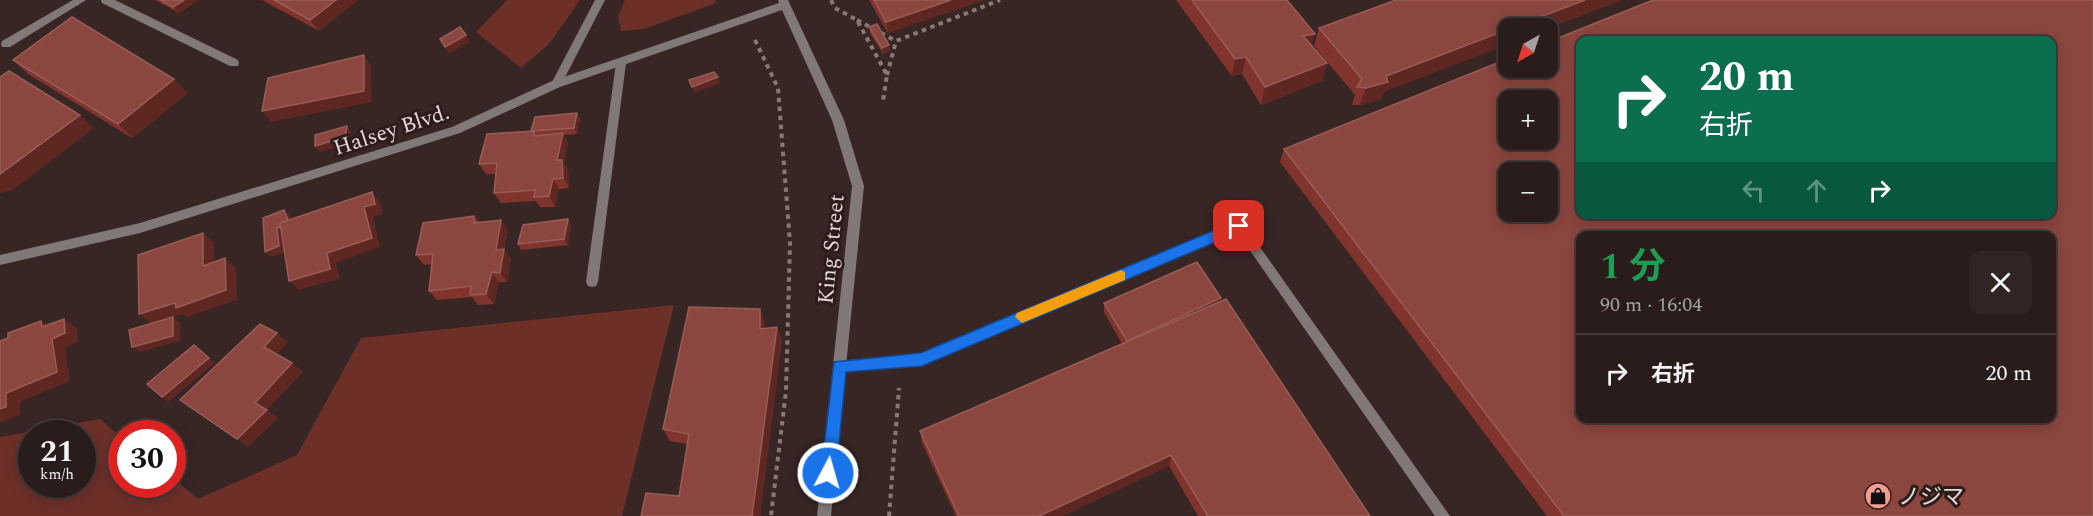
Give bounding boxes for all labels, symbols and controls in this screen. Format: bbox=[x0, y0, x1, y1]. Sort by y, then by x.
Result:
north arrow bbox=[1498, 18, 1558, 78]
map controls bbox=[1498, 18, 1558, 222]
text: 20 m bbox=[1699, 46, 1794, 109]
icon: right bbox=[1600, 60, 1678, 138]
button: + bbox=[1498, 90, 1558, 150]
street label: Halsey Blvd. bbox=[329, 96, 454, 165]
text: 右折 bbox=[1699, 105, 1753, 147]
button: − bbox=[1498, 162, 1558, 222]
icon: left bbox=[1737, 174, 1770, 207]
icon: ahead bbox=[1800, 174, 1833, 207]
icon: right bbox=[1863, 174, 1896, 207]
street label: King Street bbox=[809, 192, 854, 306]
pin bbox=[1213, 200, 1264, 251]
icon: arrive bbox=[1222, 209, 1255, 242]
text: 1 分 bbox=[1600, 240, 1665, 295]
button: close bbox=[1969, 251, 2032, 314]
text: 90 m · 16:04 bbox=[1600, 290, 1702, 320]
icon: right bbox=[1600, 357, 1633, 390]
text: 20 m bbox=[1986, 357, 2032, 390]
text: 右折 bbox=[1651, 358, 1695, 391]
speed limit sign: 30 bbox=[108, 420, 186, 498]
text: 21 bbox=[40, 429, 74, 475]
position arrow bbox=[796, 441, 860, 505]
text: km/h bbox=[40, 463, 74, 486]
shop icon: ノジマ bbox=[1863, 481, 1893, 511]
place label: ノジマ bbox=[1898, 481, 1964, 514]

